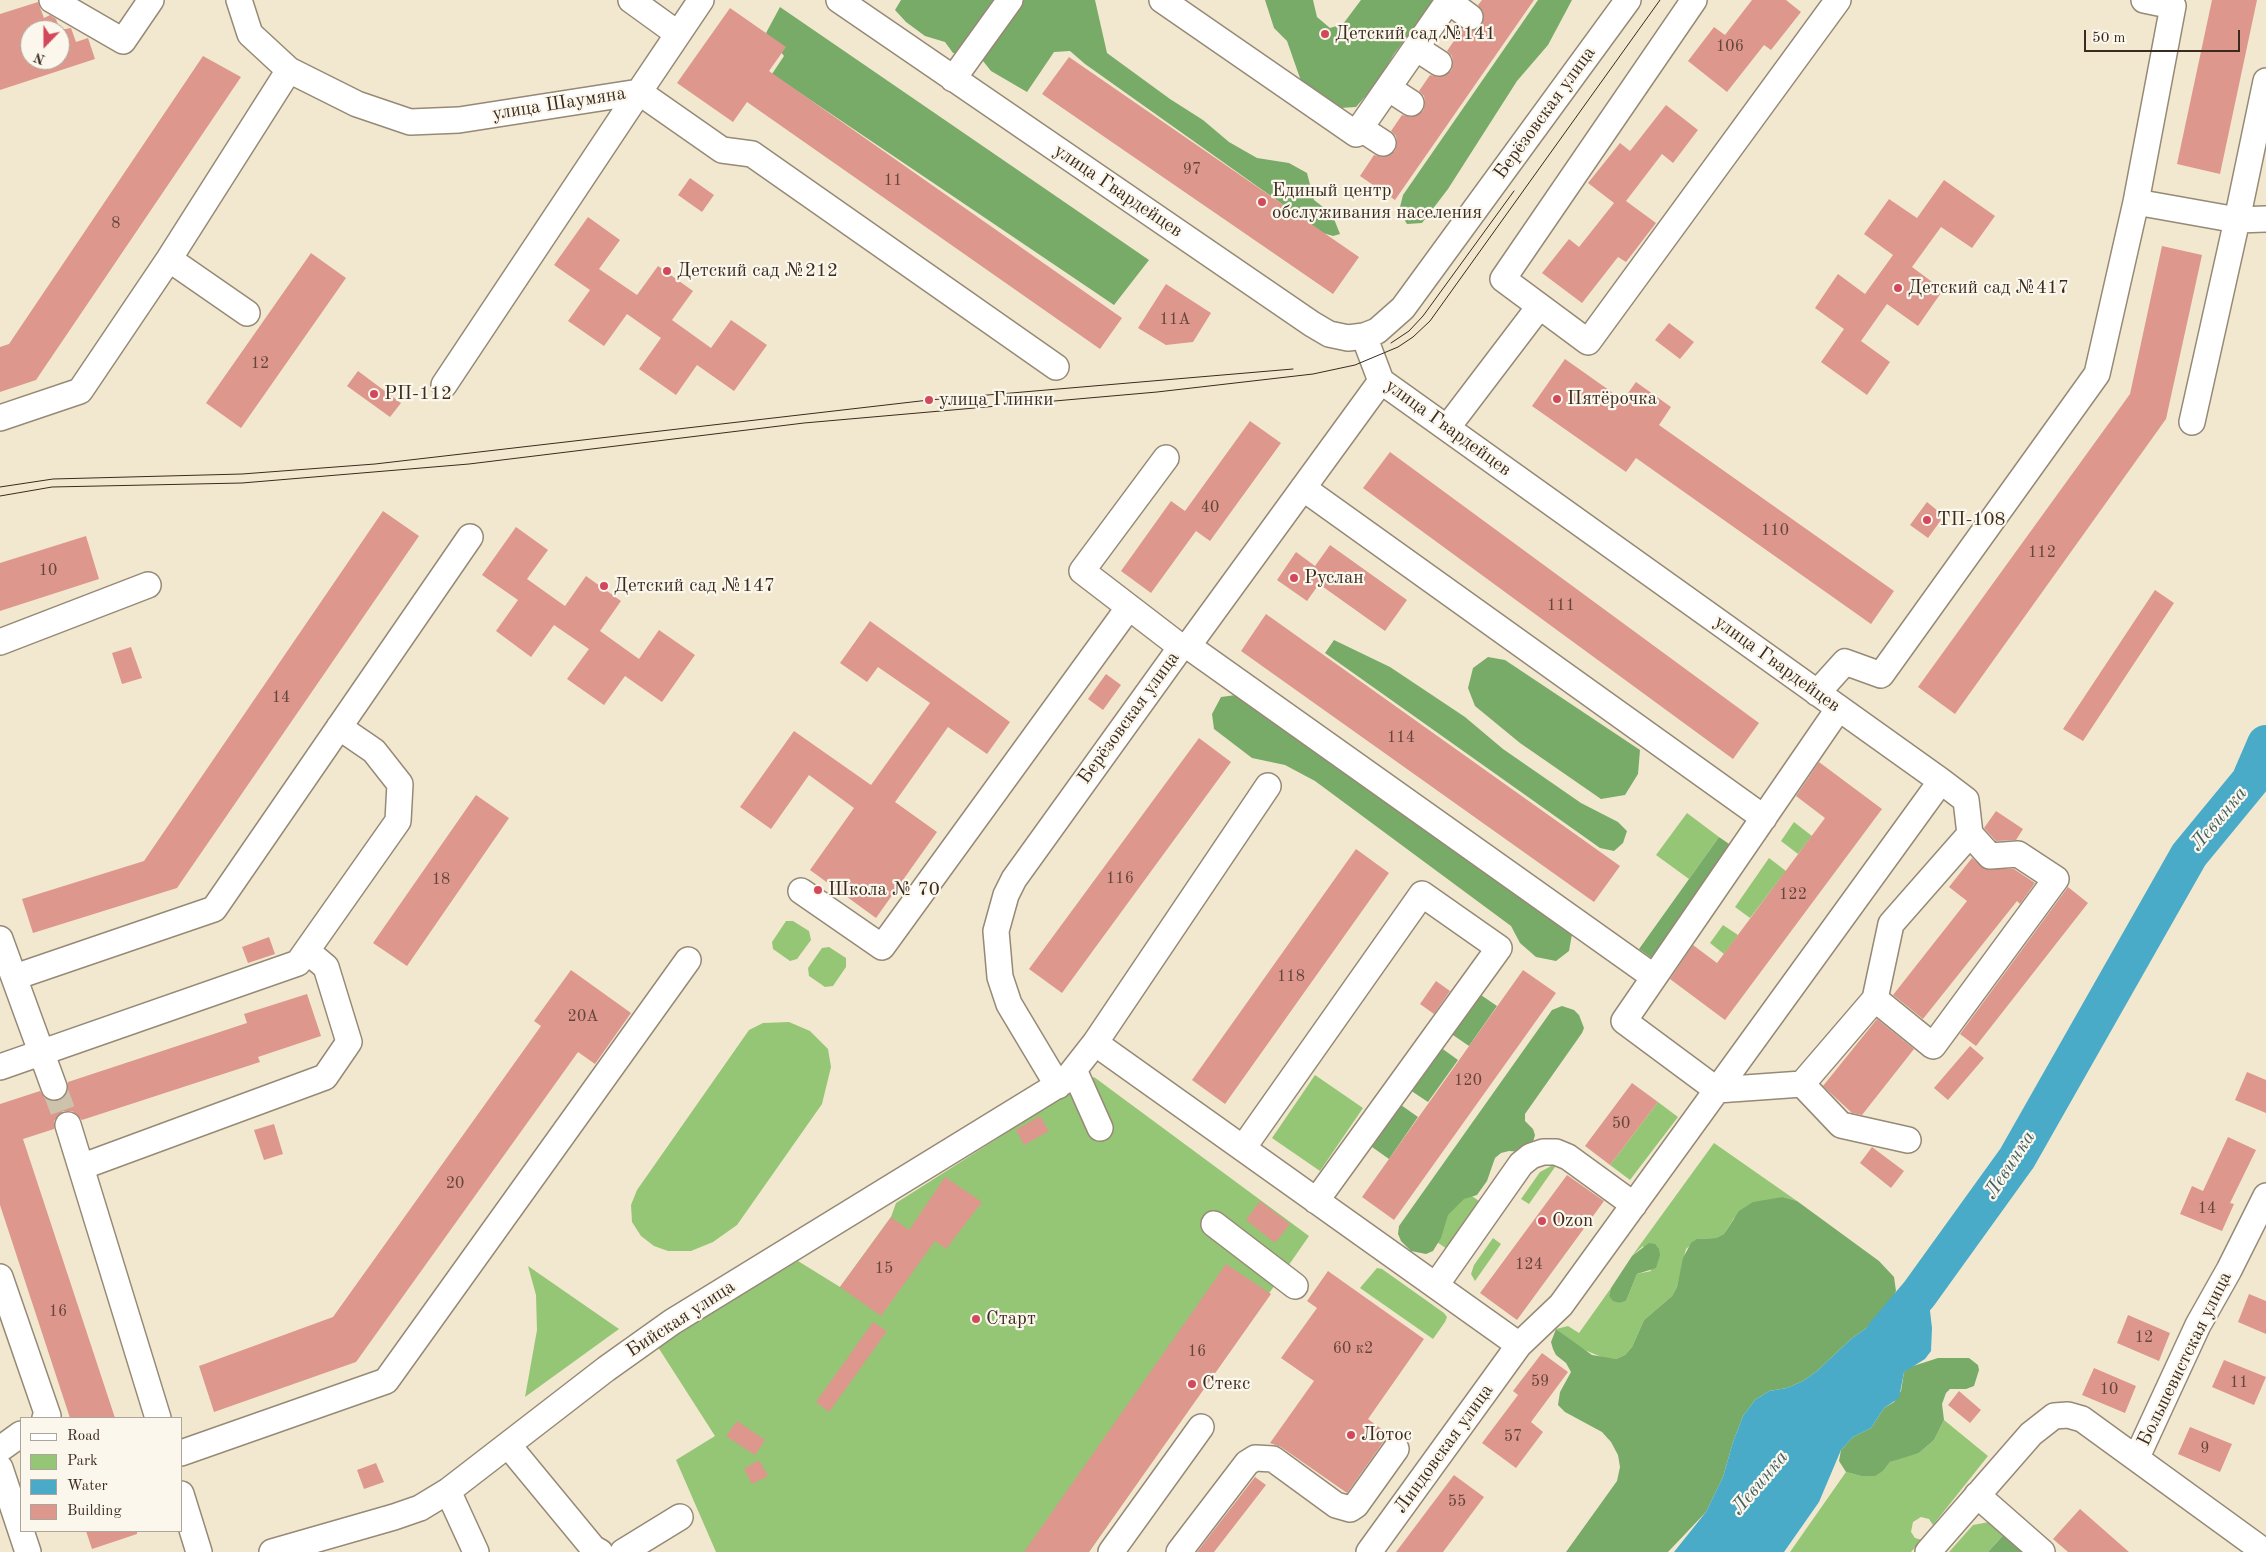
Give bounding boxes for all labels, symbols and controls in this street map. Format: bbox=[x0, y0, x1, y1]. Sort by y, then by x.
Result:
north arrow bbox=[20, 20, 70, 70]
scale bar bbox=[2086, 20, 2242, 52]
place label: Детский сад №141 bbox=[1335, 23, 1496, 45]
marker: Детский сад №141 bbox=[1319, 28, 1331, 40]
text: 50 m bbox=[2092, 31, 2126, 46]
house number: 106 bbox=[1716, 37, 1744, 57]
street label: Берёзовская улица bbox=[1489, 42, 1601, 184]
text: N bbox=[32, 49, 47, 66]
street label: улица Шаумяна bbox=[491, 82, 627, 126]
street label: улица Гвардейцев bbox=[1049, 139, 1187, 243]
house number: 97 bbox=[1183, 160, 1201, 180]
house number: 11 bbox=[884, 171, 902, 191]
place label: Единый центр обслуживания населения bbox=[1272, 180, 1482, 224]
marker: Единый центр обслуживания населения bbox=[1256, 196, 1268, 208]
house number: 8 bbox=[111, 214, 121, 234]
place label: Детский сад №212 bbox=[677, 260, 838, 282]
marker: Детский сад №212 bbox=[661, 265, 673, 277]
place label: Детский сад №417 bbox=[1908, 277, 2069, 299]
marker: Детский сад №417 bbox=[1892, 282, 1904, 294]
house number: 11А bbox=[1160, 310, 1190, 330]
house number: 12 bbox=[251, 354, 269, 374]
street label: улица Гвардейцев bbox=[1380, 375, 1516, 481]
place label: РП-112 bbox=[384, 383, 452, 405]
marker: РП-112 bbox=[368, 388, 380, 400]
place label: Пятёрочка bbox=[1567, 388, 1657, 410]
place label: улица Глинки bbox=[939, 389, 1053, 411]
marker: Пятёрочка bbox=[1551, 393, 1563, 405]
marker: улица Глинки bbox=[923, 394, 935, 406]
house number: 40 bbox=[1201, 498, 1219, 518]
place label: ТП-108 bbox=[1937, 509, 2006, 531]
marker: ТП-108 bbox=[1921, 514, 1933, 526]
house number: 110 bbox=[1761, 521, 1789, 541]
house number: 112 bbox=[2028, 543, 2056, 563]
house number: 10 bbox=[39, 561, 57, 581]
place label: Руслан bbox=[1304, 567, 1364, 589]
marker: Руслан bbox=[1288, 572, 1300, 584]
place label: Детский сад №147 bbox=[614, 575, 775, 597]
marker: Детский сад №147 bbox=[598, 580, 610, 592]
house number: 111 bbox=[1547, 596, 1575, 616]
street label: улица Гвардейцев bbox=[1709, 611, 1845, 717]
street label: Берёзовская улица bbox=[1073, 647, 1185, 789]
house number: 14 bbox=[272, 688, 290, 708]
house number: 114 bbox=[1387, 728, 1415, 748]
water label: Левинка bbox=[2185, 782, 2253, 856]
house number: 116 bbox=[1106, 869, 1134, 889]
house number: 18 bbox=[432, 870, 450, 890]
place label: Школа № 70 bbox=[828, 879, 940, 901]
marker: Школа № 70 bbox=[812, 884, 824, 896]
house number: 122 bbox=[1779, 885, 1807, 905]
house number: 118 bbox=[1277, 967, 1305, 987]
house number: 20А bbox=[568, 1007, 598, 1027]
house number: 120 bbox=[1454, 1071, 1482, 1091]
house number: 50 bbox=[1612, 1114, 1630, 1134]
water label: Левинка bbox=[1979, 1126, 2041, 1204]
house number: 20 bbox=[446, 1174, 464, 1194]
house number: 14 bbox=[2198, 1199, 2216, 1219]
place label: Ozon bbox=[1552, 1210, 1593, 1232]
marker: Ozon bbox=[1536, 1215, 1548, 1227]
house number: 124 bbox=[1515, 1255, 1543, 1275]
house number: 15 bbox=[875, 1259, 893, 1279]
street label: Большевистская улица bbox=[2133, 1268, 2237, 1450]
street label: Бийская улица bbox=[622, 1275, 740, 1363]
house number: 16 bbox=[49, 1302, 67, 1322]
place label: Старт bbox=[986, 1308, 1036, 1330]
marker: Старт bbox=[970, 1313, 982, 1325]
house number: 12 bbox=[2135, 1328, 2153, 1348]
house number: 60 к2 bbox=[1333, 1339, 1373, 1359]
house number: 16 bbox=[1188, 1342, 1206, 1362]
house number: 59 bbox=[1531, 1372, 1549, 1392]
place label: Стекс bbox=[1202, 1373, 1250, 1395]
house number: 11 bbox=[2230, 1373, 2248, 1393]
marker: Стекс bbox=[1186, 1378, 1198, 1390]
street label: Линдовская улица bbox=[1389, 1380, 1499, 1518]
house number: 10 bbox=[2100, 1380, 2118, 1400]
legend bbox=[20, 1417, 182, 1532]
place label: Лотос bbox=[1361, 1424, 1412, 1446]
house number: 57 bbox=[1504, 1427, 1522, 1447]
text: Road bbox=[67, 1429, 100, 1444]
marker: Лотос bbox=[1345, 1429, 1357, 1441]
house number: 9 bbox=[2200, 1439, 2210, 1459]
water label: Левинка bbox=[1726, 1446, 1794, 1520]
text: Park bbox=[67, 1454, 98, 1469]
text: Water bbox=[67, 1479, 108, 1494]
house number: 55 bbox=[1448, 1492, 1466, 1512]
text: Building bbox=[67, 1504, 122, 1519]

